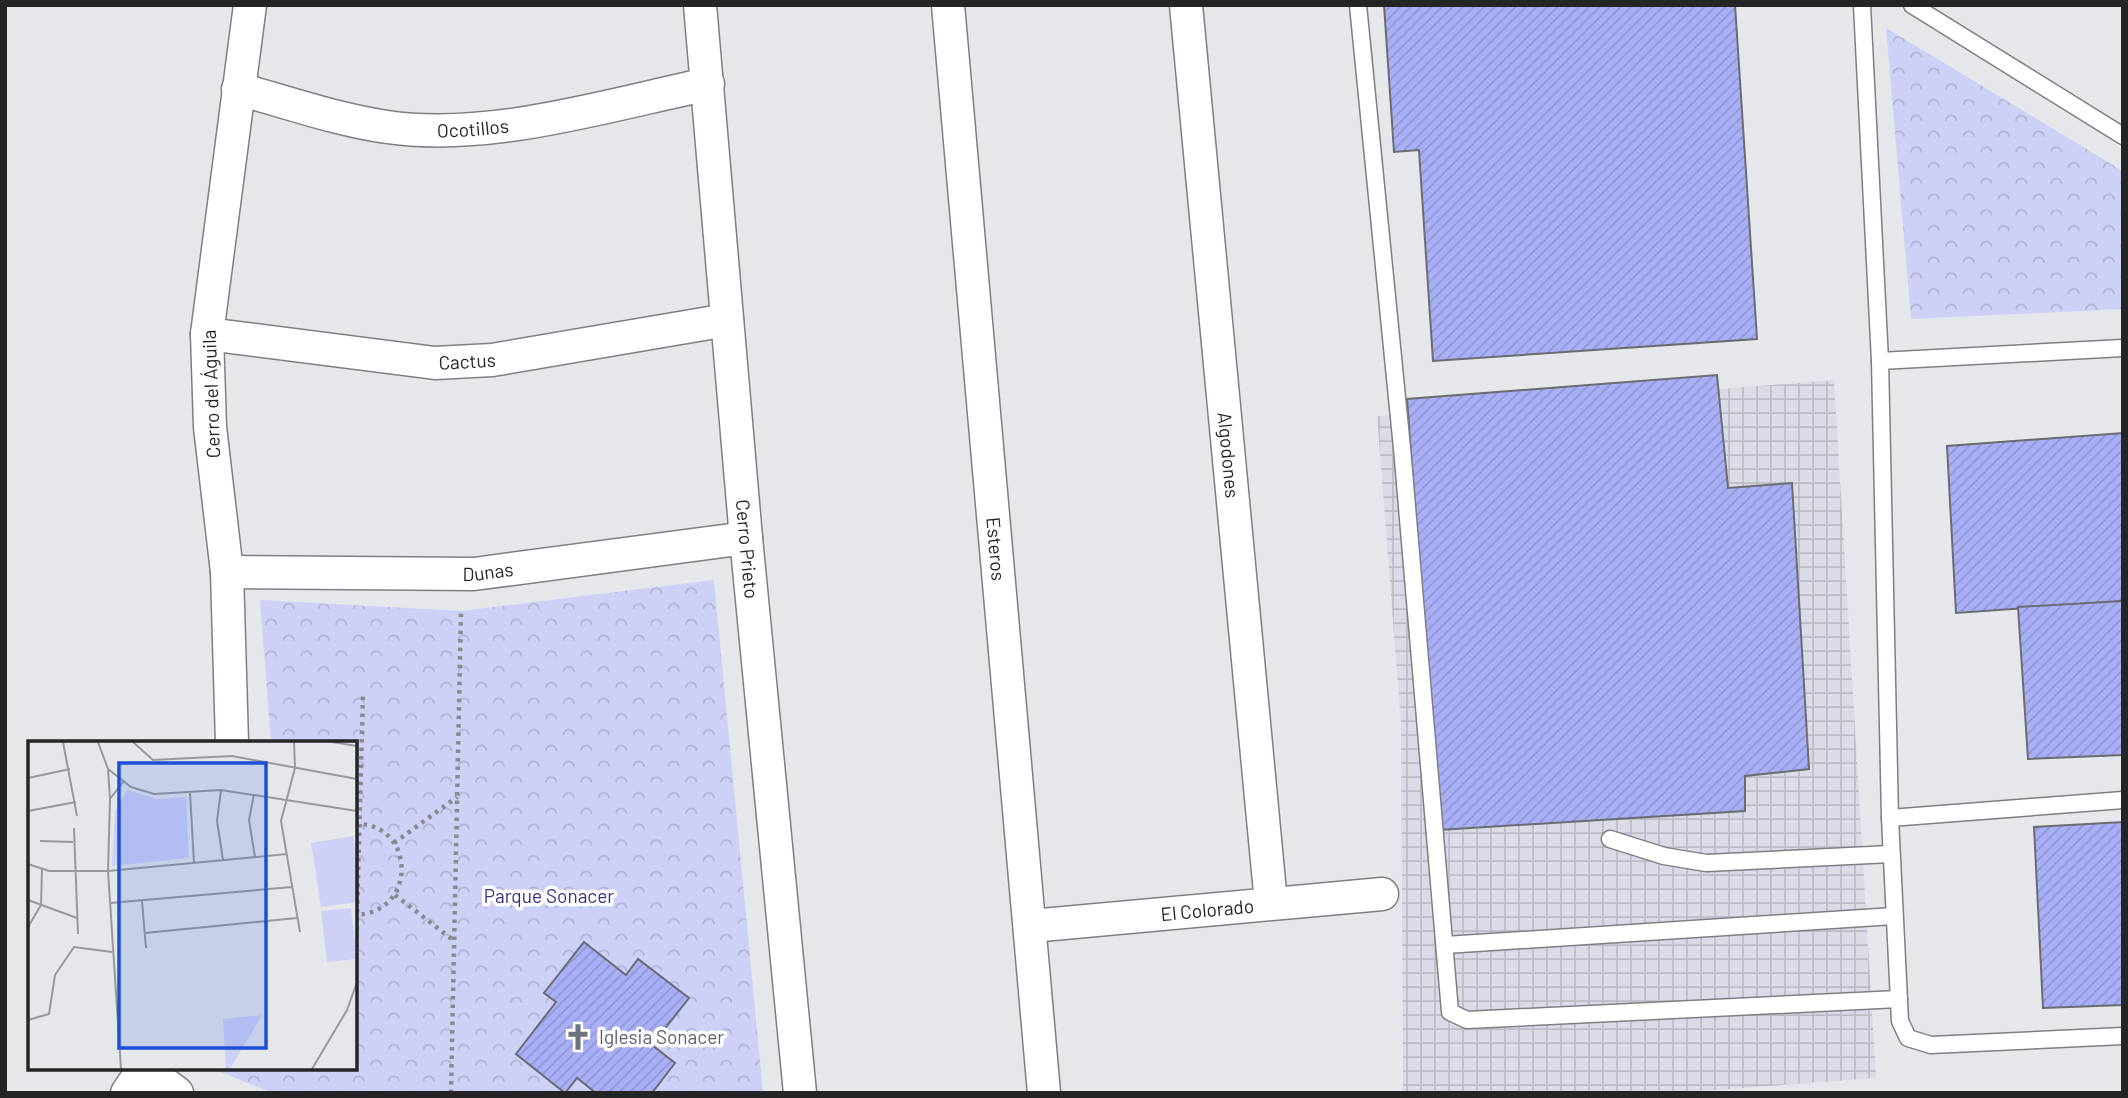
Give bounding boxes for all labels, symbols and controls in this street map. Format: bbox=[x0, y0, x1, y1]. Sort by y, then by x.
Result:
street label: Ocotillos bbox=[437, 113, 510, 142]
street label: Cerro del Águila bbox=[197, 329, 224, 459]
street label: Cactus bbox=[438, 348, 496, 374]
street label: Algodones bbox=[1214, 411, 1245, 499]
street label: Cerro Prieto bbox=[732, 498, 764, 600]
street label: Esteros bbox=[982, 516, 1011, 582]
street label: Dunas bbox=[463, 557, 514, 585]
inset map bbox=[28, 741, 357, 1070]
park label: Parque Sonacer bbox=[484, 884, 614, 907]
street label: El Colorado bbox=[1160, 894, 1255, 925]
church icon: Iglesia Sonacer bbox=[563, 1022, 593, 1052]
place label: Iglesia Sonacer bbox=[599, 1025, 724, 1048]

